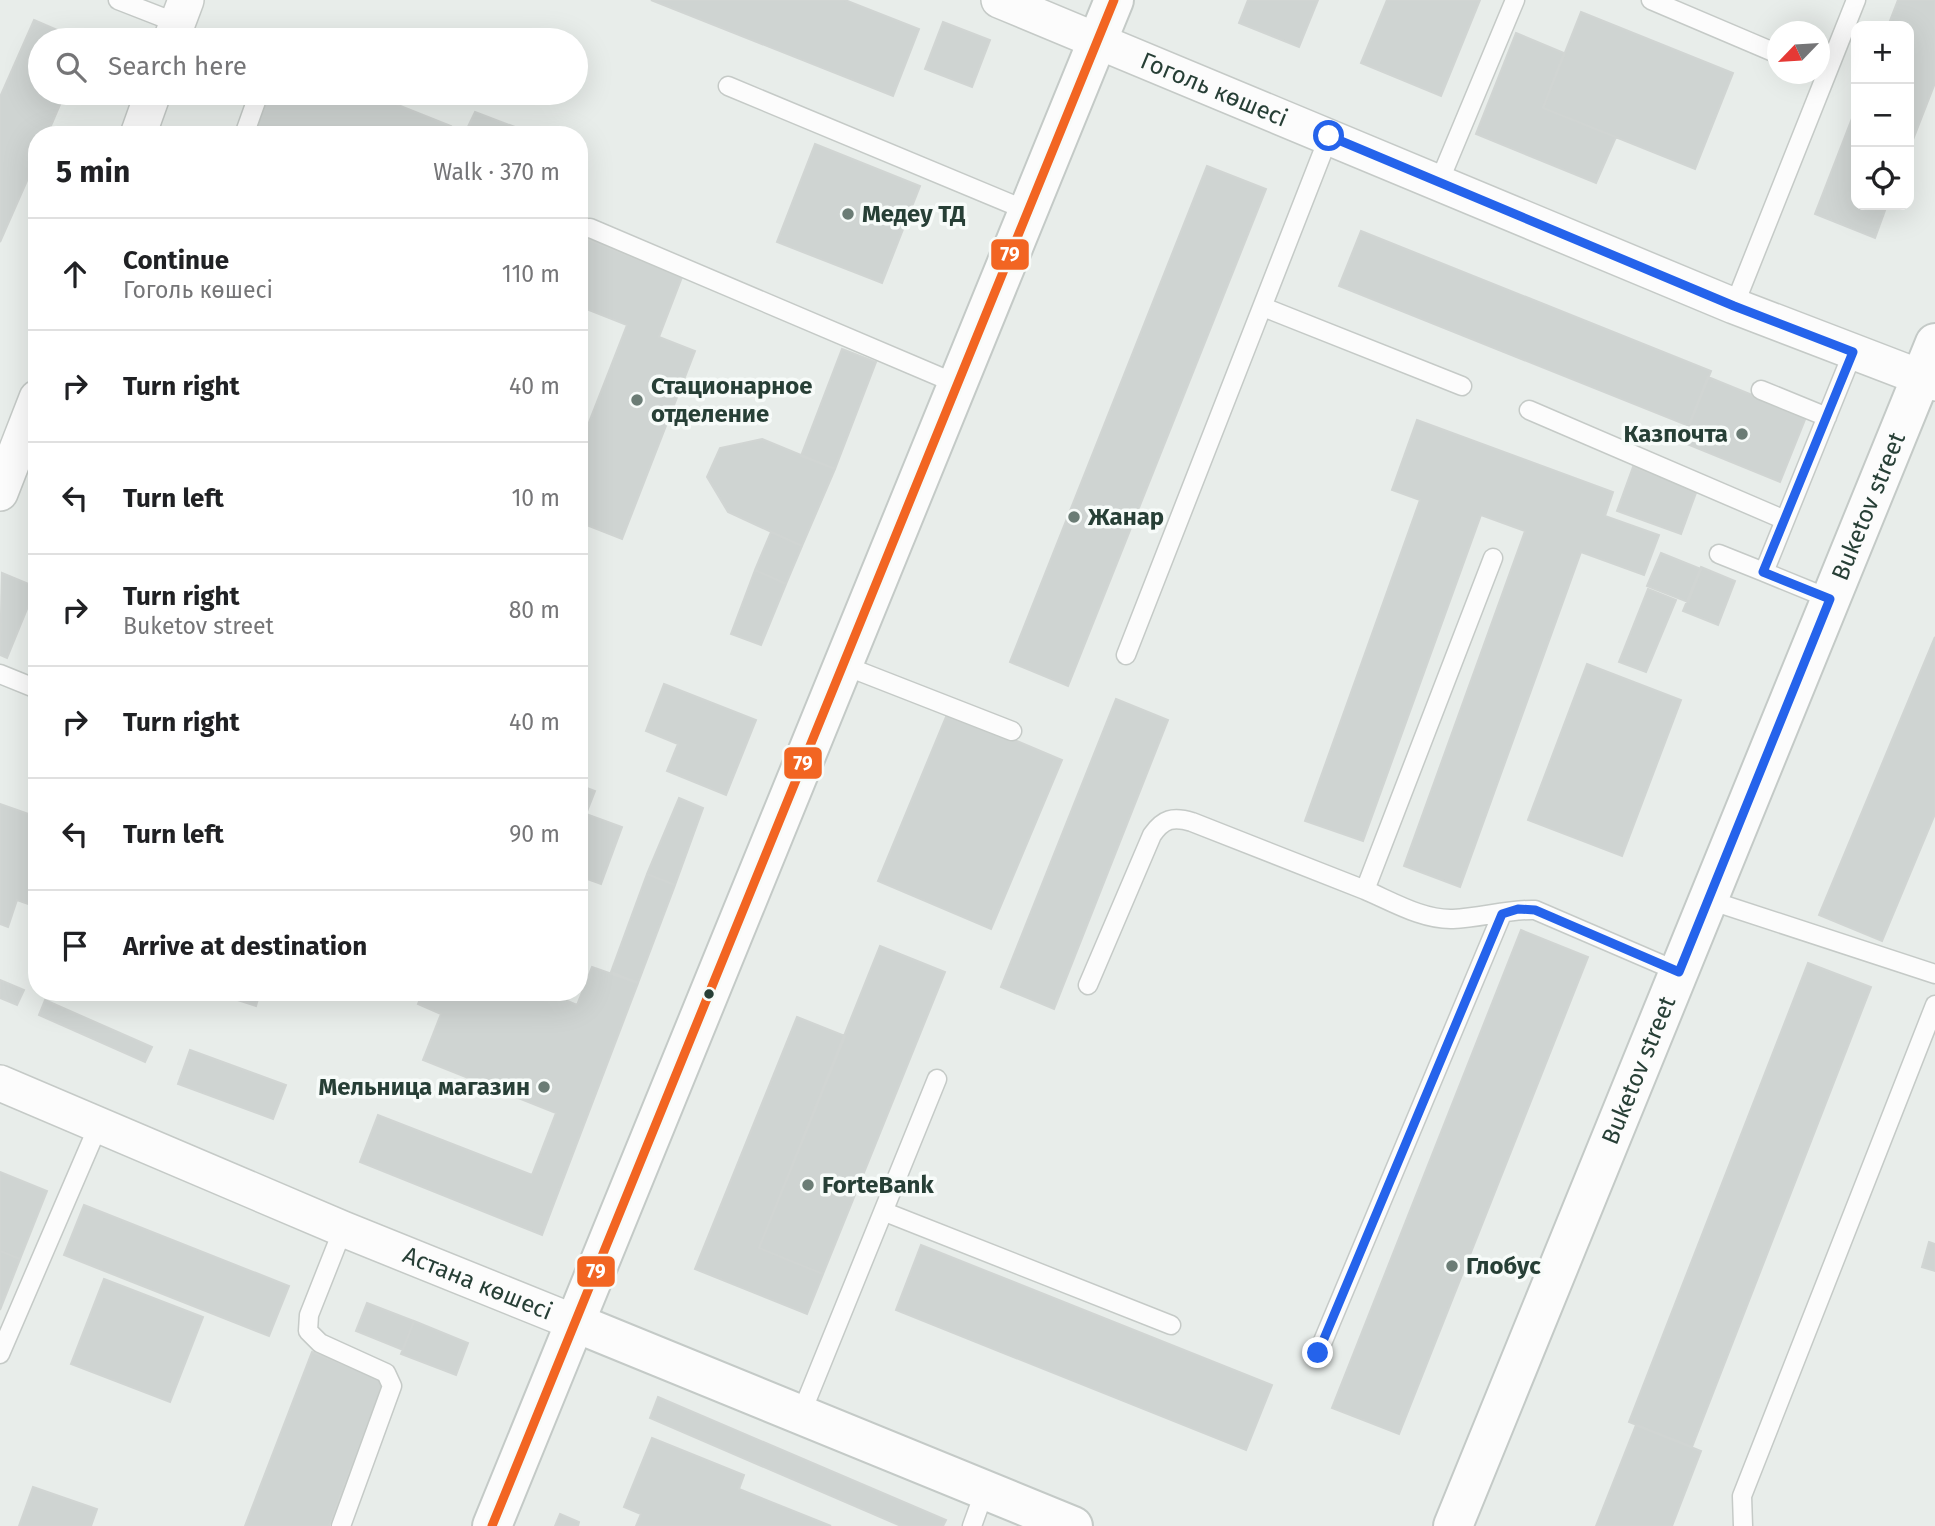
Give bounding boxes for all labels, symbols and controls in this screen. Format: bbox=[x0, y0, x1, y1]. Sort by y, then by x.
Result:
north arrow bbox=[1767, 21, 1830, 84]
map controls bbox=[1851, 21, 1914, 210]
button: + bbox=[1851, 21, 1914, 84]
search box bbox=[28, 28, 588, 105]
street label: Гоголь көшесі bbox=[1136, 47, 1292, 133]
icon: search bbox=[52, 48, 90, 86]
text: Search here bbox=[108, 51, 247, 82]
button: − bbox=[1851, 84, 1914, 147]
route start bbox=[1313, 120, 1344, 151]
button: locate bbox=[1851, 147, 1914, 210]
text: 5 min bbox=[56, 154, 130, 190]
text: Walk · 370 m bbox=[433, 158, 560, 186]
place label: Медеу ТД bbox=[862, 200, 965, 228]
marker: Медеу ТД bbox=[840, 206, 856, 222]
line badge: 79 bbox=[990, 238, 1030, 271]
text: 79 bbox=[1000, 243, 1020, 266]
text: Continue bbox=[123, 245, 229, 276]
icon: ahead bbox=[56, 255, 94, 293]
text: 110 m bbox=[502, 260, 560, 288]
text: Гоголь көшесі bbox=[123, 276, 273, 304]
icon: right bbox=[56, 367, 94, 405]
text: Turn right bbox=[123, 371, 240, 402]
text: 40 m bbox=[509, 372, 560, 400]
place label: Стационарное отделение bbox=[651, 372, 813, 428]
marker: Стационарное отделение bbox=[629, 392, 645, 408]
place label: Казпочта bbox=[1623, 420, 1728, 448]
marker: Казпочта bbox=[1734, 426, 1750, 442]
street label: Buketov street bbox=[1826, 428, 1911, 585]
icon: left bbox=[56, 479, 94, 517]
text: Turn left bbox=[123, 483, 224, 514]
text: 10 m bbox=[511, 484, 560, 512]
place label: Жанар bbox=[1087, 503, 1164, 531]
marker: Жанар bbox=[1066, 509, 1082, 525]
text: Turn right bbox=[123, 581, 240, 612]
icon: right bbox=[56, 591, 94, 629]
text: 80 m bbox=[509, 596, 560, 624]
text: Buketov street bbox=[123, 612, 274, 640]
icon: right bbox=[56, 703, 94, 741]
text: Turn right bbox=[123, 707, 240, 738]
text: 40 m bbox=[509, 708, 560, 736]
line badge: 79 bbox=[783, 746, 823, 780]
text: 79 bbox=[793, 752, 813, 775]
icon: left bbox=[56, 815, 94, 853]
text: Turn left bbox=[123, 819, 224, 850]
text: 90 m bbox=[509, 820, 560, 848]
icon: arrive bbox=[56, 927, 94, 965]
text: Arrive at destination bbox=[123, 931, 367, 962]
unlabelled marker bbox=[702, 987, 716, 1001]
street label: Buketov street bbox=[1596, 992, 1681, 1149]
place label: Мельница магазин bbox=[319, 1073, 530, 1101]
marker: Мельница магазин bbox=[536, 1079, 552, 1095]
place label: ForteBank bbox=[822, 1171, 934, 1199]
marker: ForteBank bbox=[800, 1177, 816, 1193]
street label: Астана көшесі bbox=[399, 1241, 556, 1326]
place label: Глобус bbox=[1466, 1252, 1541, 1280]
line badge: 79 bbox=[576, 1255, 616, 1288]
marker: Глобус bbox=[1444, 1258, 1460, 1274]
text: 79 bbox=[586, 1260, 606, 1283]
route end bbox=[1302, 1337, 1333, 1368]

